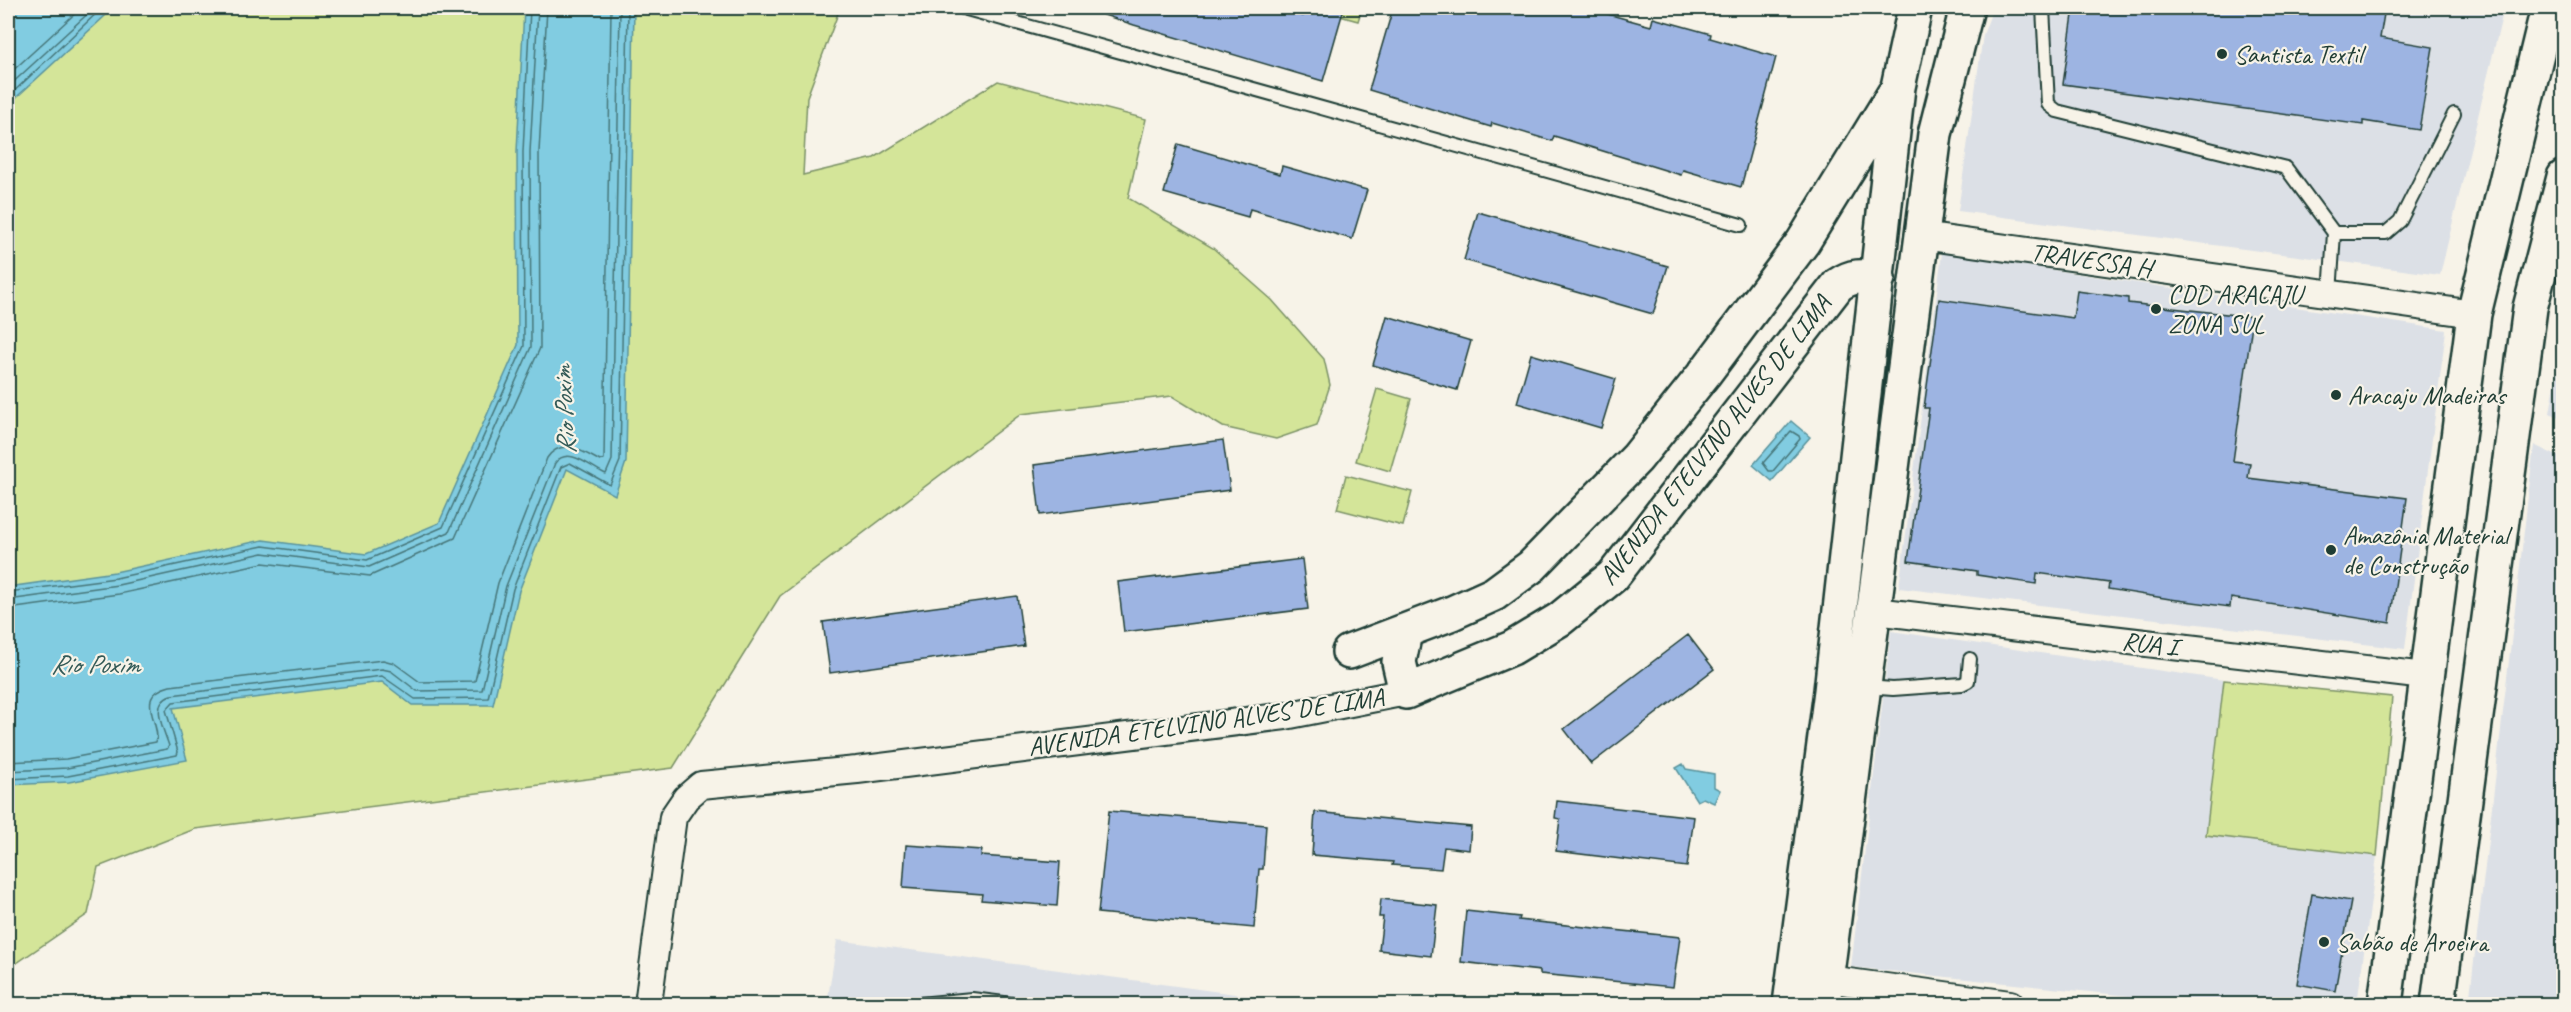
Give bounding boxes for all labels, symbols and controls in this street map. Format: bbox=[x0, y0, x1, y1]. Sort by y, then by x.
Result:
place label: Santista Textil bbox=[2234, 38, 2367, 71]
marker: Santista Textil bbox=[2215, 47, 2229, 61]
street label: TRAVESSA H bbox=[2029, 235, 2158, 285]
place label: CDD ARACAJU ZONA SUL bbox=[2168, 278, 2306, 341]
street label: AVENIDA ETELVINO ALVES DE LIMA bbox=[1592, 287, 1840, 591]
marker: CDD ARACAJU ZONA SUL bbox=[2149, 302, 2163, 316]
water label: Rio Poxim bbox=[545, 362, 583, 455]
place label: Aracaju Madeiras bbox=[2348, 379, 2507, 412]
marker: Aracaju Madeiras bbox=[2329, 388, 2343, 402]
place label: Amazônia Material de Construção bbox=[2343, 519, 2513, 582]
marker: Amazônia Material de Construção bbox=[2324, 543, 2338, 557]
street label: RUA I bbox=[2120, 624, 2185, 664]
water label: Rio Poxim bbox=[51, 647, 142, 681]
street label: AVENIDA ETELVINO ALVES DE LIMA bbox=[1026, 680, 1388, 763]
place label: Sabão de Aroeira bbox=[2336, 926, 2490, 959]
marker: Sabão de Aroeira bbox=[2317, 935, 2331, 949]

